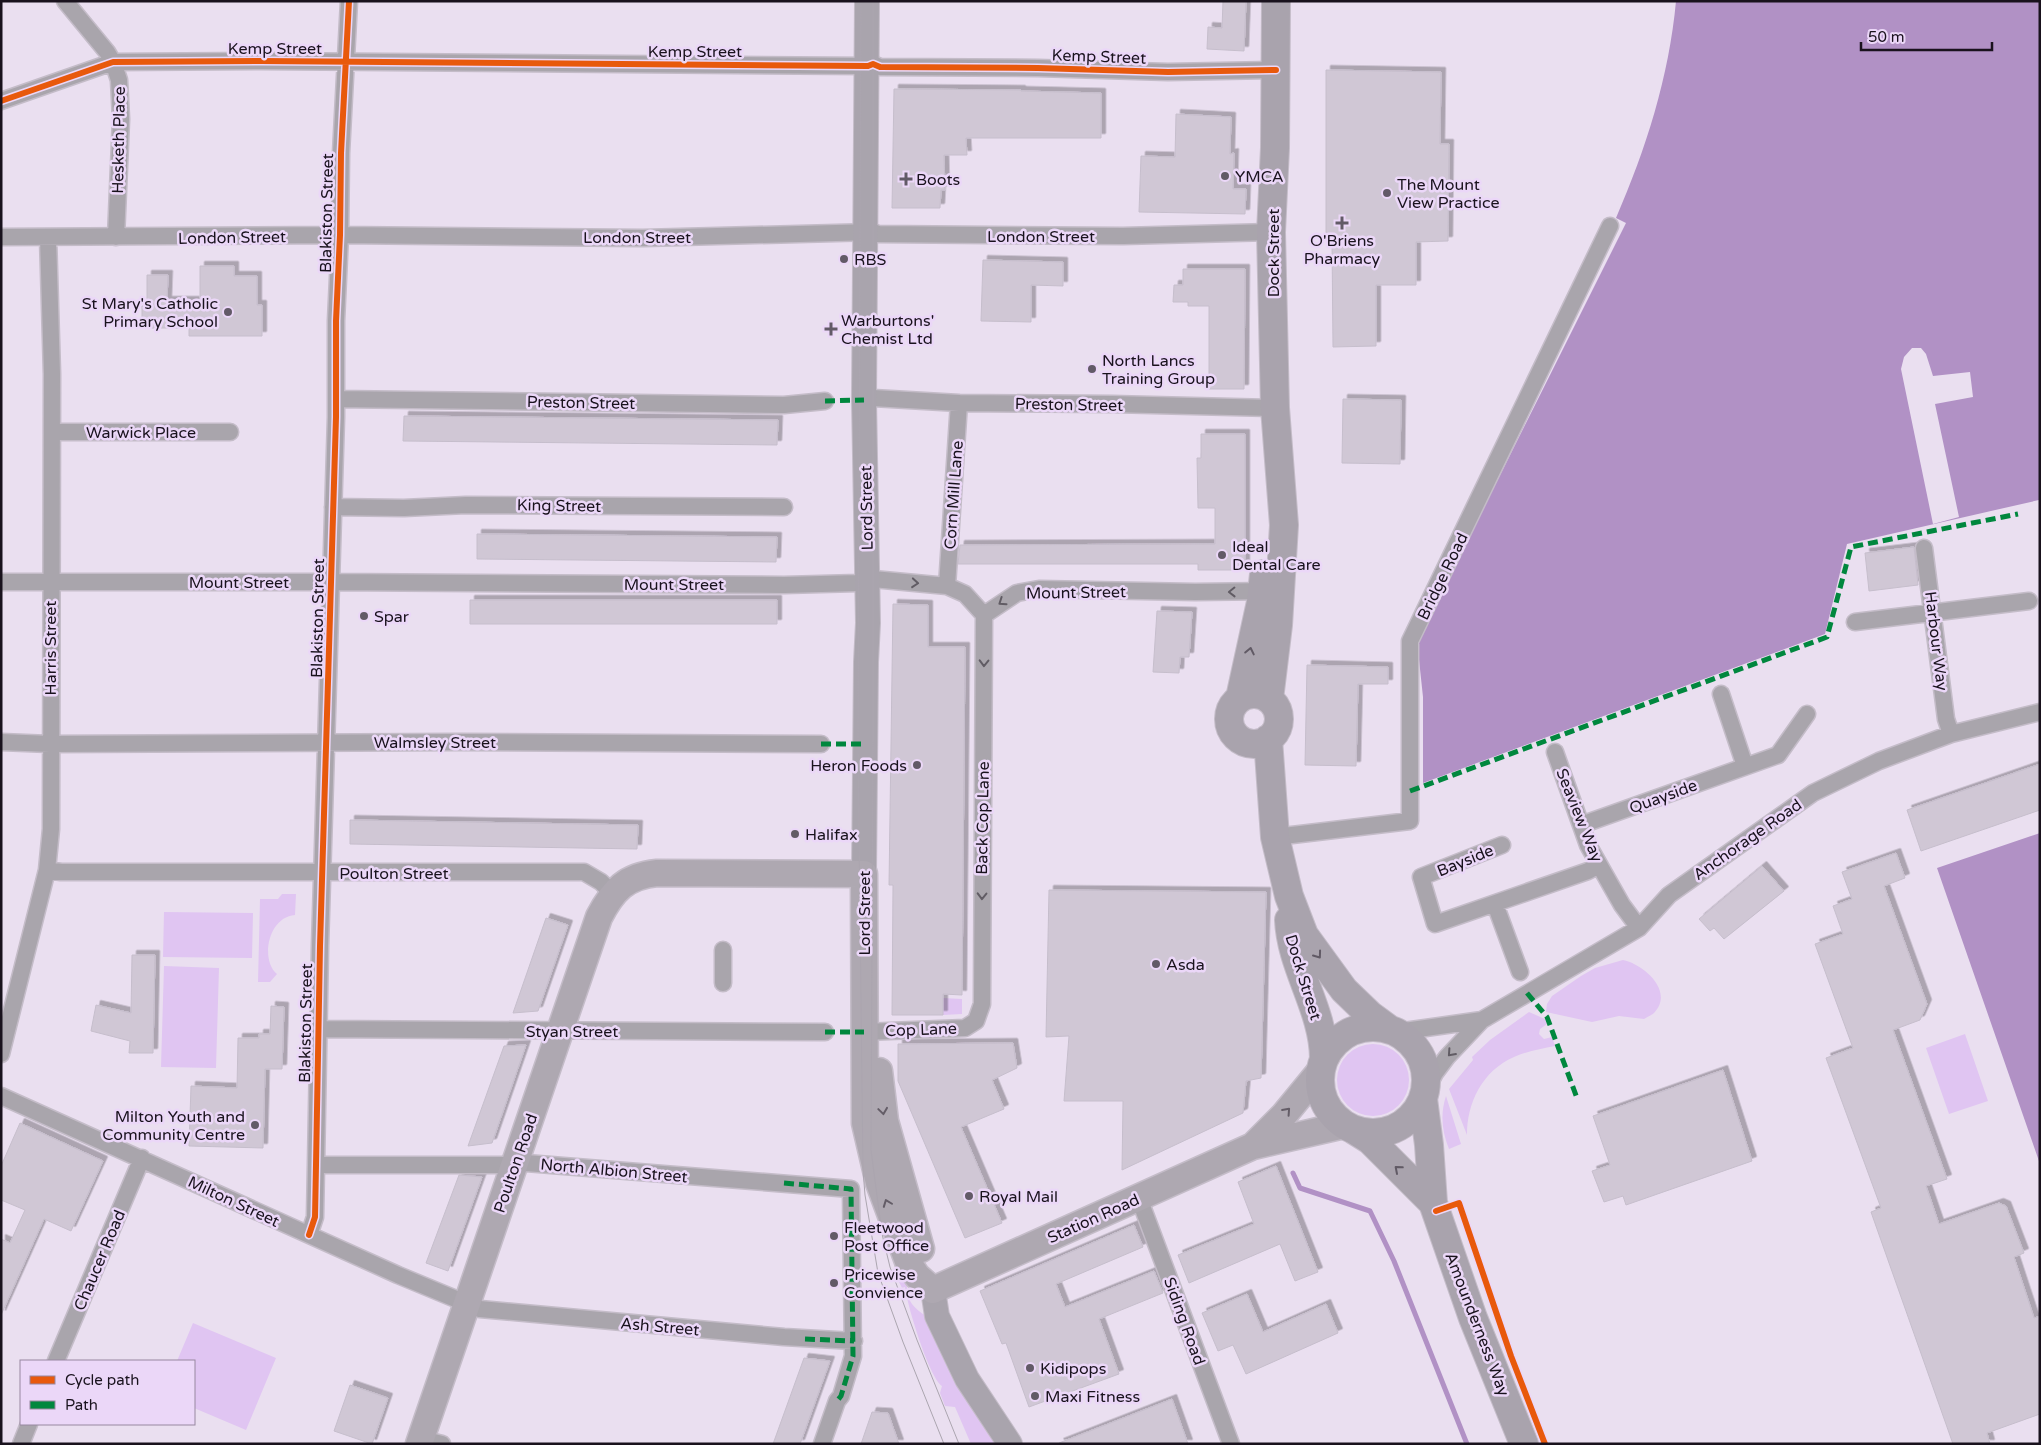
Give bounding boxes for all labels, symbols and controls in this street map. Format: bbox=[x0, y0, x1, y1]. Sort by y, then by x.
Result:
scale bar bbox=[1861, 20, 1992, 52]
text: 50 m bbox=[1868, 28, 1905, 46]
street label: Kemp Street bbox=[228, 39, 322, 59]
street label: Kemp Street bbox=[648, 42, 742, 62]
street label: Kemp Street bbox=[1051, 45, 1147, 69]
street label: Hesketh Place bbox=[108, 86, 130, 194]
street label: Blakiston Street bbox=[316, 153, 338, 273]
place label: YMCA bbox=[1235, 167, 1284, 187]
place label: Boots bbox=[916, 170, 960, 190]
marker: YMCA bbox=[1219, 170, 1231, 182]
marker: Boots bbox=[900, 173, 912, 185]
place label: The Mount View Practice bbox=[1397, 175, 1500, 213]
marker: The Mount View Practice bbox=[1381, 187, 1393, 199]
street label: Dock Street bbox=[1264, 209, 1284, 297]
marker: O'Briens Pharmacy bbox=[1336, 217, 1348, 229]
street label: London Street bbox=[178, 227, 286, 249]
street label: London Street bbox=[987, 227, 1095, 247]
street label: London Street bbox=[583, 228, 691, 248]
place label: O'Briens Pharmacy bbox=[1304, 231, 1381, 269]
place label: RBS bbox=[854, 250, 886, 270]
marker: RBS bbox=[838, 253, 850, 265]
place label: St Mary's Catholic Primary School bbox=[82, 294, 218, 332]
marker: St Mary's Catholic Primary School bbox=[222, 306, 234, 318]
place label: Warburtons' Chemist Ltd bbox=[841, 311, 934, 349]
marker: Warburtons' Chemist Ltd bbox=[825, 323, 837, 335]
place label: North Lancs Training Group bbox=[1102, 351, 1215, 389]
marker: North Lancs Training Group bbox=[1086, 363, 1098, 375]
street label: Preston Street bbox=[527, 392, 635, 414]
street label: Preston Street bbox=[1015, 394, 1123, 416]
street label: Warwick Place bbox=[86, 423, 196, 443]
street label: Corn Mill Lane bbox=[940, 440, 968, 550]
street label: Lord Street bbox=[856, 465, 878, 551]
street label: King Street bbox=[517, 495, 601, 517]
street label: Bridge Road bbox=[1413, 529, 1473, 623]
place label: Ideal Dental Care bbox=[1232, 537, 1321, 575]
marker: Ideal Dental Care bbox=[1216, 549, 1228, 561]
street label: Blakiston Street bbox=[307, 558, 329, 678]
street label: Mount Street bbox=[189, 573, 289, 593]
street label: Mount Street bbox=[624, 575, 724, 595]
one-way arrow bbox=[911, 577, 919, 588]
street label: Mount Street bbox=[1026, 582, 1126, 604]
one-way arrow bbox=[1227, 587, 1235, 597]
street label: Harbour Way bbox=[1920, 590, 1952, 692]
one-way arrow bbox=[999, 596, 1008, 606]
street label: Harris Street bbox=[41, 601, 61, 695]
place label: Spar bbox=[374, 607, 410, 627]
marker: Spar bbox=[358, 610, 370, 622]
one-way arrow bbox=[1245, 646, 1255, 655]
one-way arrow bbox=[979, 660, 989, 668]
street label: Walmsley Street bbox=[374, 733, 496, 753]
place label: Heron Foods bbox=[810, 756, 907, 776]
marker: Heron Foods bbox=[911, 759, 923, 771]
street label: Back Cop Lane bbox=[972, 761, 994, 875]
street label: Seaview Way bbox=[1551, 766, 1607, 865]
street label: Quayside bbox=[1627, 775, 1700, 818]
street label: Anchorage Road bbox=[1689, 795, 1806, 885]
place label: Halifax bbox=[805, 825, 858, 845]
marker: Halifax bbox=[789, 828, 801, 840]
street label: Bayside bbox=[1434, 841, 1497, 881]
street label: Poulton Street bbox=[339, 864, 449, 884]
street label: Lord Street bbox=[855, 871, 875, 955]
one-way arrow bbox=[976, 892, 987, 900]
street label: Dock Street bbox=[1281, 932, 1326, 1023]
one-way arrow bbox=[1312, 949, 1321, 959]
place label: Asda bbox=[1166, 955, 1205, 975]
marker: Asda bbox=[1150, 958, 1162, 970]
street label: Blakiston Street bbox=[295, 963, 317, 1083]
street label: Cop Lane bbox=[885, 1019, 957, 1041]
street label: Styan Street bbox=[526, 1022, 618, 1042]
one-way arrow bbox=[1448, 1047, 1457, 1056]
one-way arrow bbox=[878, 1106, 888, 1115]
place label: Milton Youth and Community Centre bbox=[102, 1107, 245, 1145]
one-way arrow bbox=[1281, 1108, 1290, 1117]
street label: Poulton Road bbox=[490, 1111, 542, 1216]
marker: Milton Youth and Community Centre bbox=[249, 1119, 261, 1131]
street label: North Albion Street bbox=[539, 1155, 688, 1187]
one-way arrow bbox=[1395, 1166, 1404, 1175]
street label: Milton Street bbox=[185, 1172, 282, 1232]
place label: Royal Mail bbox=[979, 1187, 1058, 1207]
marker: Royal Mail bbox=[963, 1190, 975, 1202]
street label: Station Road bbox=[1044, 1190, 1142, 1248]
one-way arrow bbox=[882, 1199, 892, 1207]
street label: Chaucer Road bbox=[70, 1207, 130, 1314]
place label: Fleetwood Post Office bbox=[844, 1218, 929, 1256]
marker: Fleetwood Post Office bbox=[828, 1230, 840, 1242]
street label: Amounderness Way bbox=[1440, 1250, 1514, 1399]
place label: Pricewise Convience bbox=[844, 1265, 923, 1303]
street label: Siding Road bbox=[1159, 1275, 1209, 1368]
marker: Pricewise Convience bbox=[828, 1277, 840, 1289]
street label: Ash Street bbox=[620, 1314, 700, 1340]
place label: Kidipops bbox=[1040, 1359, 1106, 1379]
legend bbox=[20, 1360, 195, 1425]
marker: Kidipops bbox=[1024, 1362, 1036, 1374]
text: Cycle path bbox=[65, 1371, 139, 1389]
place label: Maxi Fitness bbox=[1045, 1387, 1140, 1407]
marker: Maxi Fitness bbox=[1029, 1390, 1041, 1402]
text: Path bbox=[65, 1396, 98, 1414]

